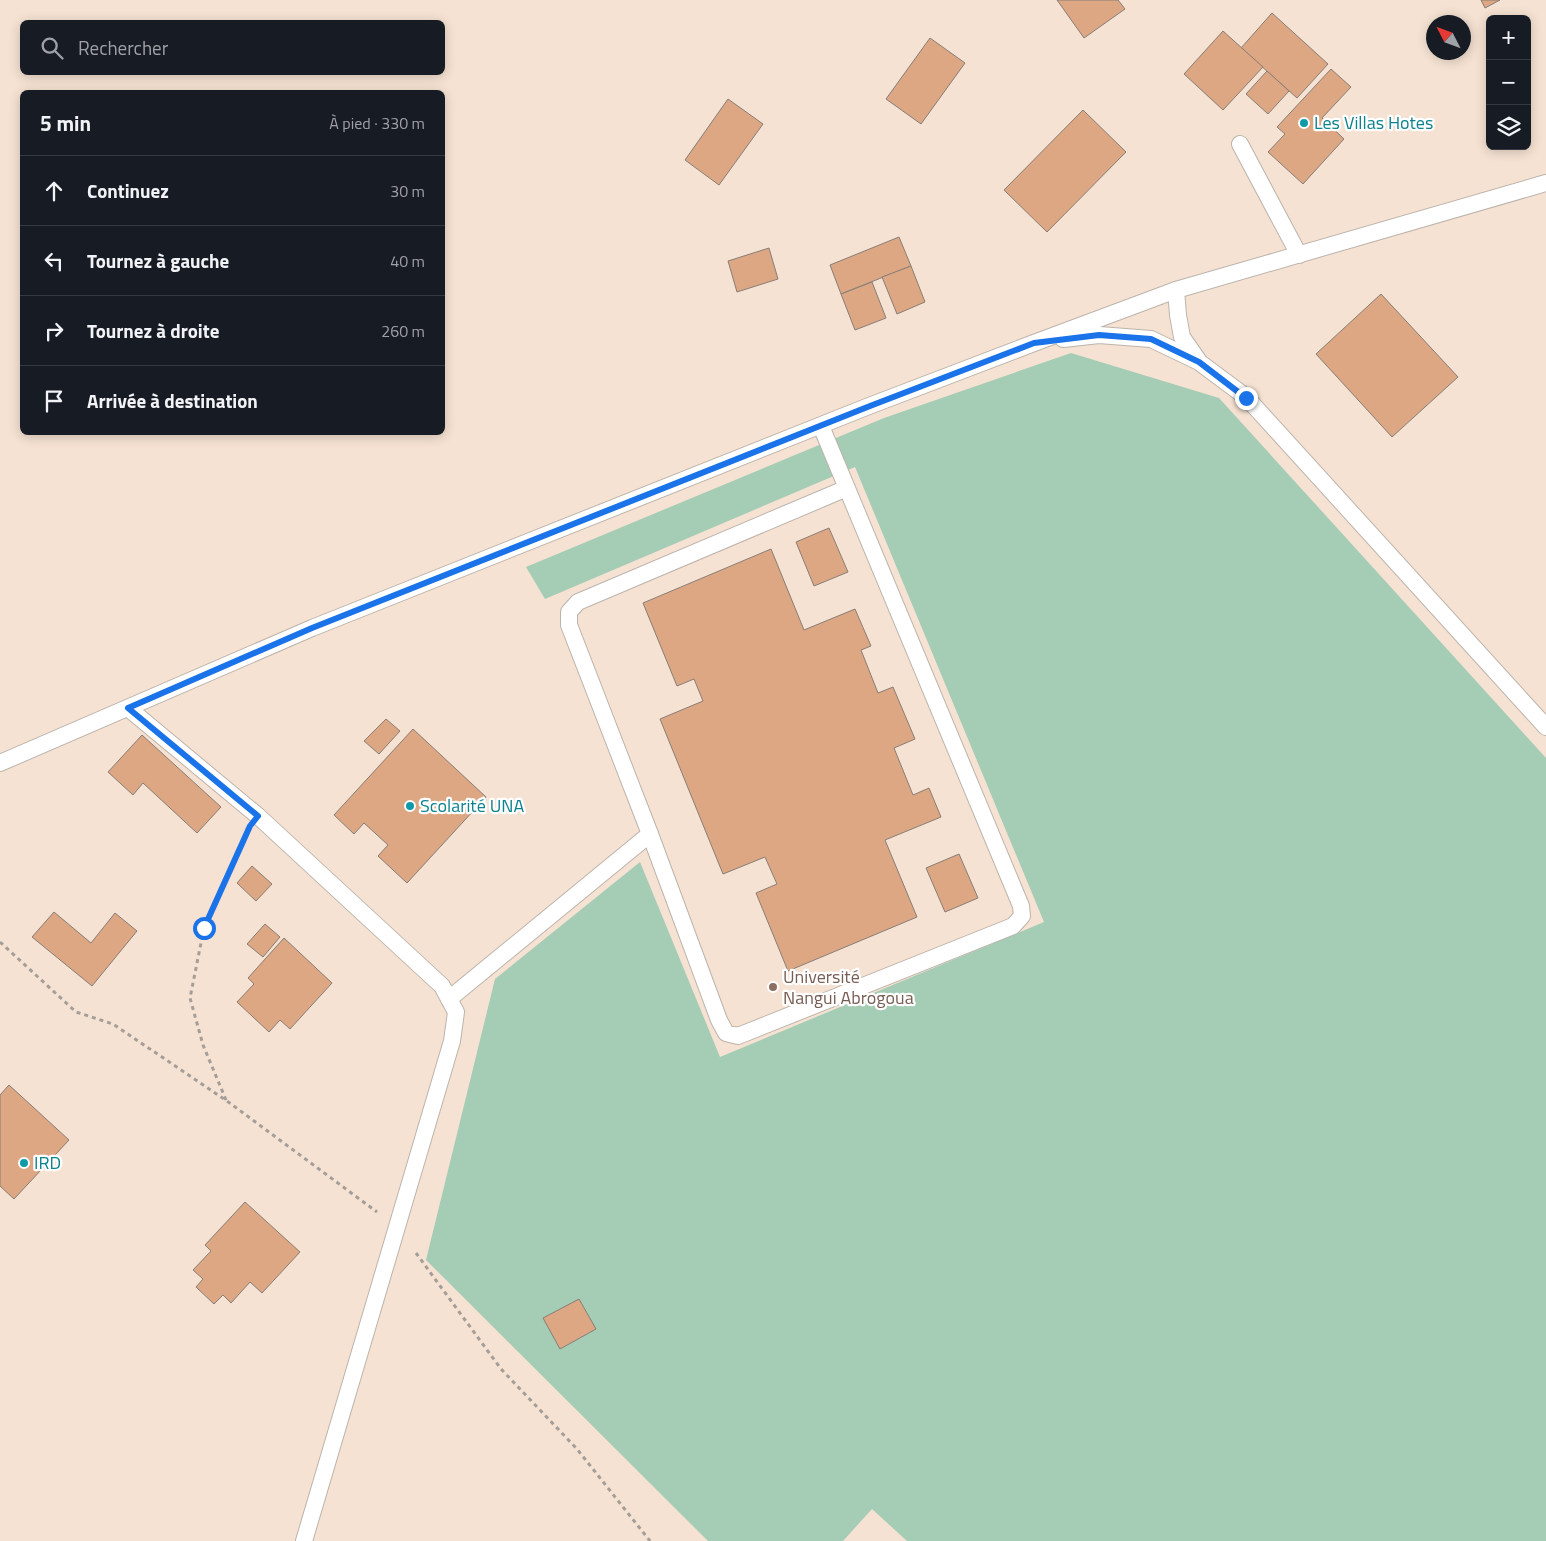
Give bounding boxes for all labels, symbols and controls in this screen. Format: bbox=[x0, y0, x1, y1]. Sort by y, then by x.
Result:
north arrow bbox=[1426, 15, 1471, 60]
map controls bbox=[1486, 15, 1531, 150]
button: + bbox=[1486, 15, 1531, 60]
search box bbox=[20, 20, 445, 75]
text: Rechercher bbox=[78, 33, 168, 62]
icon: search bbox=[38, 34, 66, 62]
button: − bbox=[1486, 60, 1531, 105]
button: layers bbox=[1486, 105, 1531, 150]
text: 5 min bbox=[40, 107, 91, 139]
place label: Les Villas Hotes bbox=[1314, 109, 1433, 136]
text: À pied · 330 m bbox=[329, 111, 425, 135]
marker: Les Villas Hotes bbox=[1298, 117, 1310, 129]
text: Continuez bbox=[87, 176, 169, 205]
icon: ahead bbox=[40, 177, 68, 205]
text: 30 m bbox=[390, 179, 425, 203]
text: Tournez à gauche bbox=[87, 246, 229, 275]
icon: left bbox=[40, 247, 68, 275]
text: 40 m bbox=[390, 249, 425, 273]
text: Tournez à droite bbox=[87, 316, 219, 345]
icon: right bbox=[40, 317, 68, 345]
text: 260 m bbox=[381, 319, 425, 343]
text: Arrivée à destination bbox=[87, 386, 258, 415]
icon: arrive bbox=[40, 387, 68, 415]
route end bbox=[1235, 387, 1258, 410]
place label: Scolarité UNA bbox=[420, 792, 524, 819]
marker: Scolarité UNA bbox=[404, 800, 416, 812]
route start bbox=[193, 917, 216, 940]
place label: Université Nangui Abrogoua bbox=[783, 963, 914, 1011]
marker: Université Nangui Abrogoua bbox=[767, 981, 779, 993]
place label: IRD bbox=[34, 1149, 61, 1176]
marker: IRD bbox=[18, 1157, 30, 1169]

